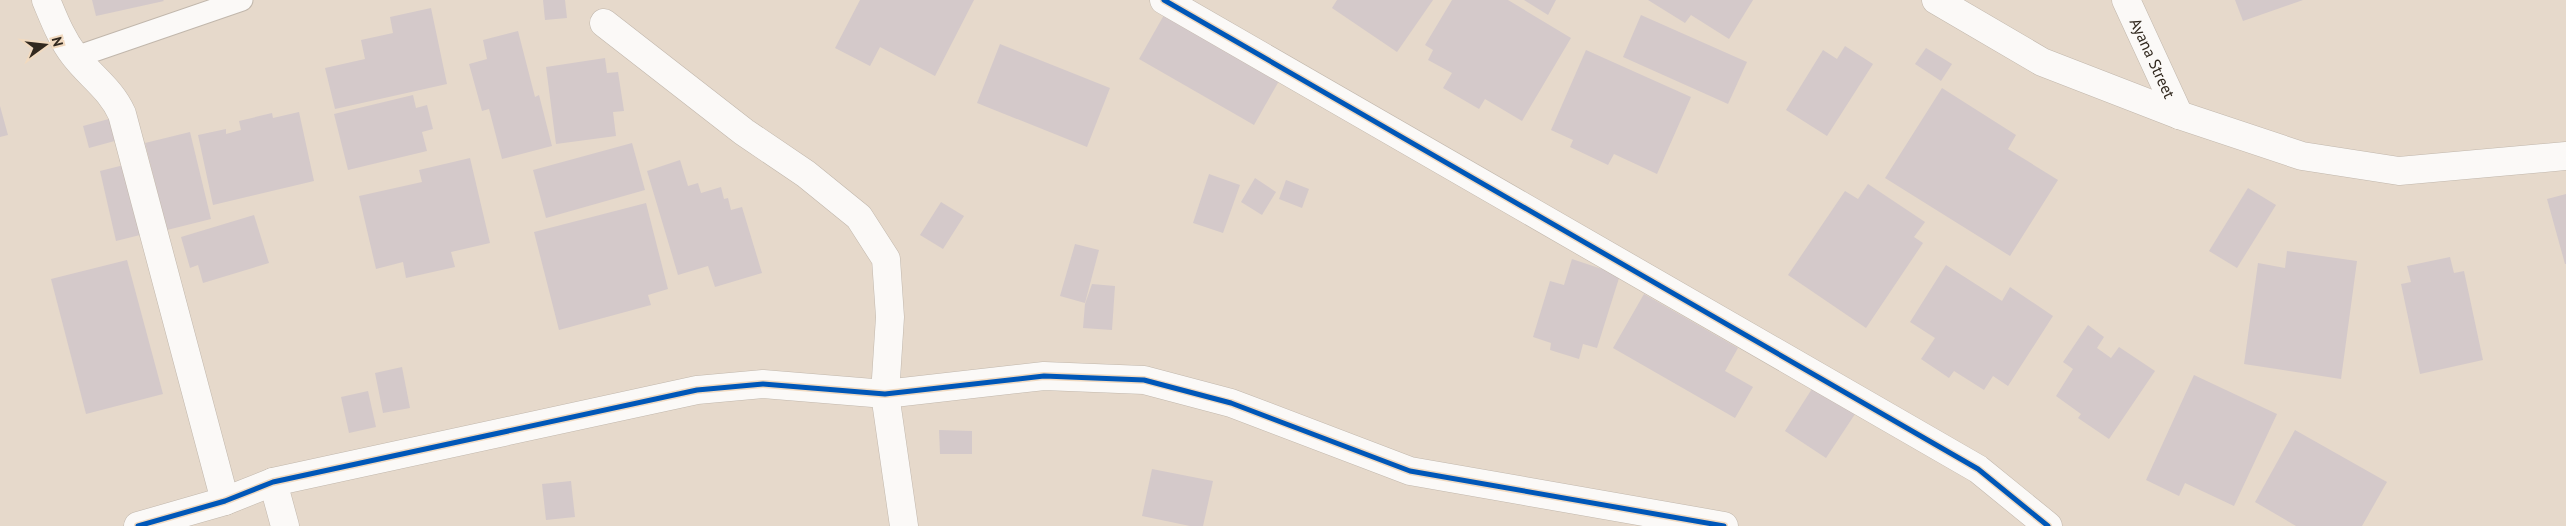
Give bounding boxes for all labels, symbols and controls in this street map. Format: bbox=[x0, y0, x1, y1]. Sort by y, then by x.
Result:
street label: Ayana Street bbox=[2126, 15, 2180, 102]
north arrow bbox=[20, 20, 70, 70]
text: N bbox=[48, 35, 67, 48]

